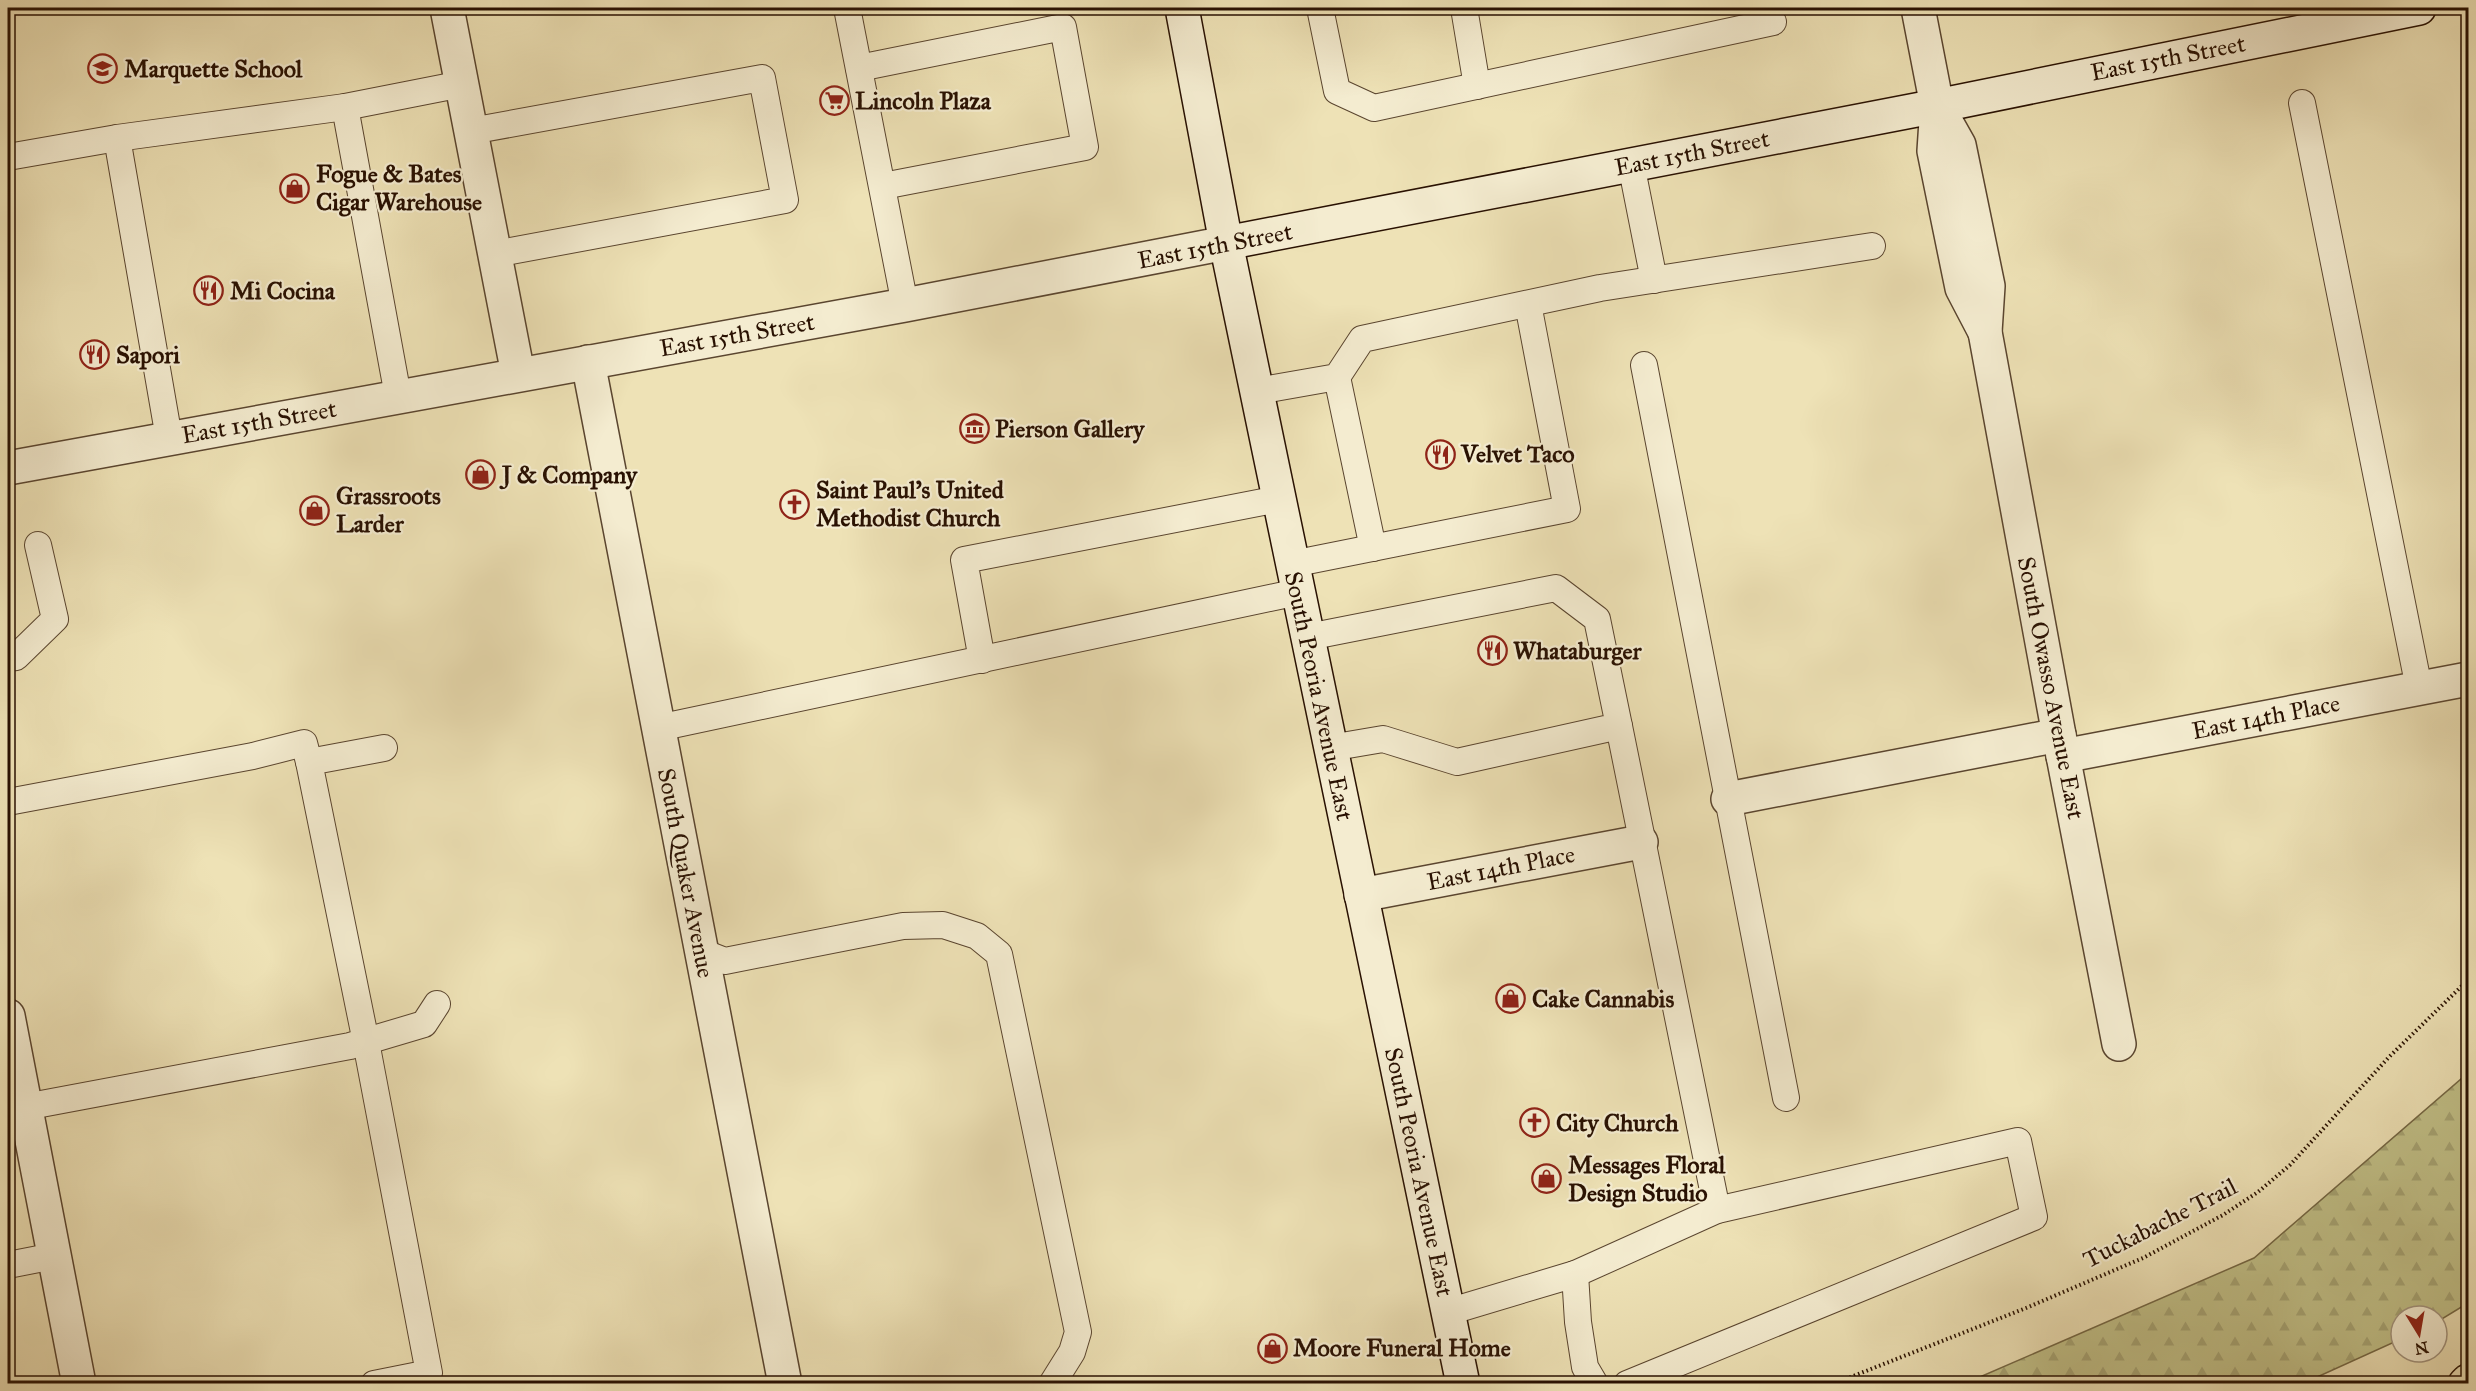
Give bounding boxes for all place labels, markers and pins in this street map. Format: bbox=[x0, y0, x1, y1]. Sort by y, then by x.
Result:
school or university icon: Marquette School bbox=[87, 53, 119, 85]
place label: Marquette School bbox=[124, 54, 303, 84]
supermarket icon: Lincoln Plaza bbox=[818, 85, 850, 117]
place label: Lincoln Plaza bbox=[855, 86, 992, 116]
place label: Fogue & Bates Cigar Warehouse bbox=[316, 159, 482, 217]
shop icon: Fogue & Bates Cigar Warehouse bbox=[279, 172, 311, 204]
restaurant icon: Mi Cocina bbox=[193, 275, 225, 307]
place label: Mi Cocina bbox=[230, 276, 336, 306]
restaurant icon: Sapori bbox=[79, 339, 111, 371]
place label: Sapori bbox=[116, 340, 180, 370]
museum icon: Pierson Gallery bbox=[958, 413, 990, 445]
place label: Pierson Gallery bbox=[995, 414, 1146, 444]
restaurant icon: Velvet Taco bbox=[1424, 438, 1456, 470]
place label: Velvet Taco bbox=[1460, 439, 1575, 469]
shop icon: J & Company bbox=[465, 459, 497, 491]
place label: J & Company bbox=[499, 460, 639, 490]
place label: Saint Paul's United Methodist Church bbox=[816, 475, 1005, 533]
place label: Grassroots Larder bbox=[336, 481, 441, 539]
church icon: Saint Paul's United Methodist Church bbox=[779, 488, 811, 520]
shop icon: Grassroots Larder bbox=[299, 494, 331, 526]
restaurant icon: Whataburger bbox=[1476, 635, 1508, 667]
place label: Whataburger bbox=[1513, 636, 1643, 666]
shop icon: Cake Cannabis bbox=[1495, 983, 1527, 1015]
place label: Cake Cannabis bbox=[1532, 984, 1674, 1014]
church icon: City Church bbox=[1519, 1107, 1551, 1139]
place label: City Church bbox=[1556, 1108, 1679, 1138]
place label: Messages Floral Design Studio bbox=[1568, 1150, 1726, 1208]
shop icon: Messages Floral Design Studio bbox=[1531, 1163, 1563, 1195]
shop icon: Moore Funeral Home bbox=[1256, 1332, 1288, 1364]
place label: Moore Funeral Home bbox=[1293, 1333, 1511, 1363]

